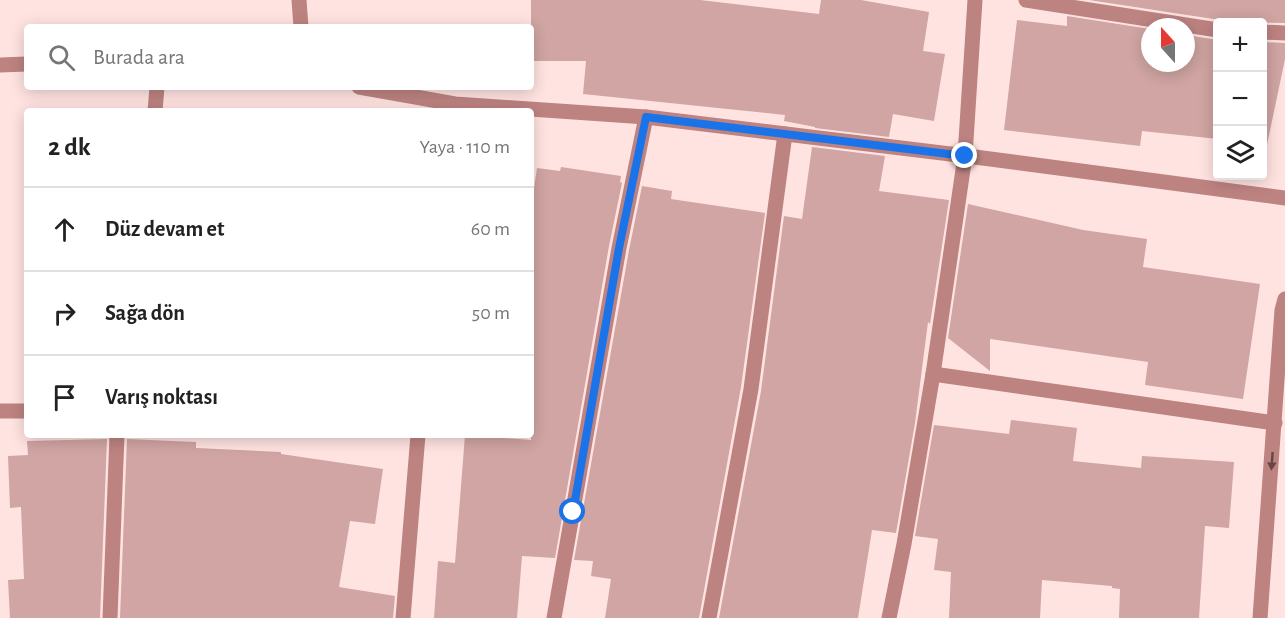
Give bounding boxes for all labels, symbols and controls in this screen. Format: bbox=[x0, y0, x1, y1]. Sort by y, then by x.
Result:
north arrow bbox=[1141, 18, 1195, 72]
map controls bbox=[1213, 18, 1267, 180]
button: + bbox=[1213, 18, 1267, 72]
search box bbox=[24, 24, 534, 90]
icon: search bbox=[45, 41, 78, 74]
text: Burada ara bbox=[93, 46, 185, 68]
button: − bbox=[1213, 72, 1267, 126]
button: layers bbox=[1213, 126, 1267, 180]
text: 2 dk bbox=[48, 134, 91, 160]
text: Yaya · 110 m bbox=[419, 137, 510, 157]
route end bbox=[951, 142, 977, 168]
icon: ahead bbox=[48, 213, 81, 246]
text: Düz devam et bbox=[105, 218, 224, 240]
text: 60 m bbox=[471, 219, 510, 239]
icon: right bbox=[48, 297, 81, 330]
text: Sağa dön bbox=[105, 302, 185, 324]
text: 50 m bbox=[472, 303, 510, 323]
icon: arrive bbox=[48, 381, 81, 414]
text: Varış noktası bbox=[105, 386, 218, 408]
one-way arrow bbox=[1267, 452, 1276, 471]
route start bbox=[559, 498, 585, 524]

